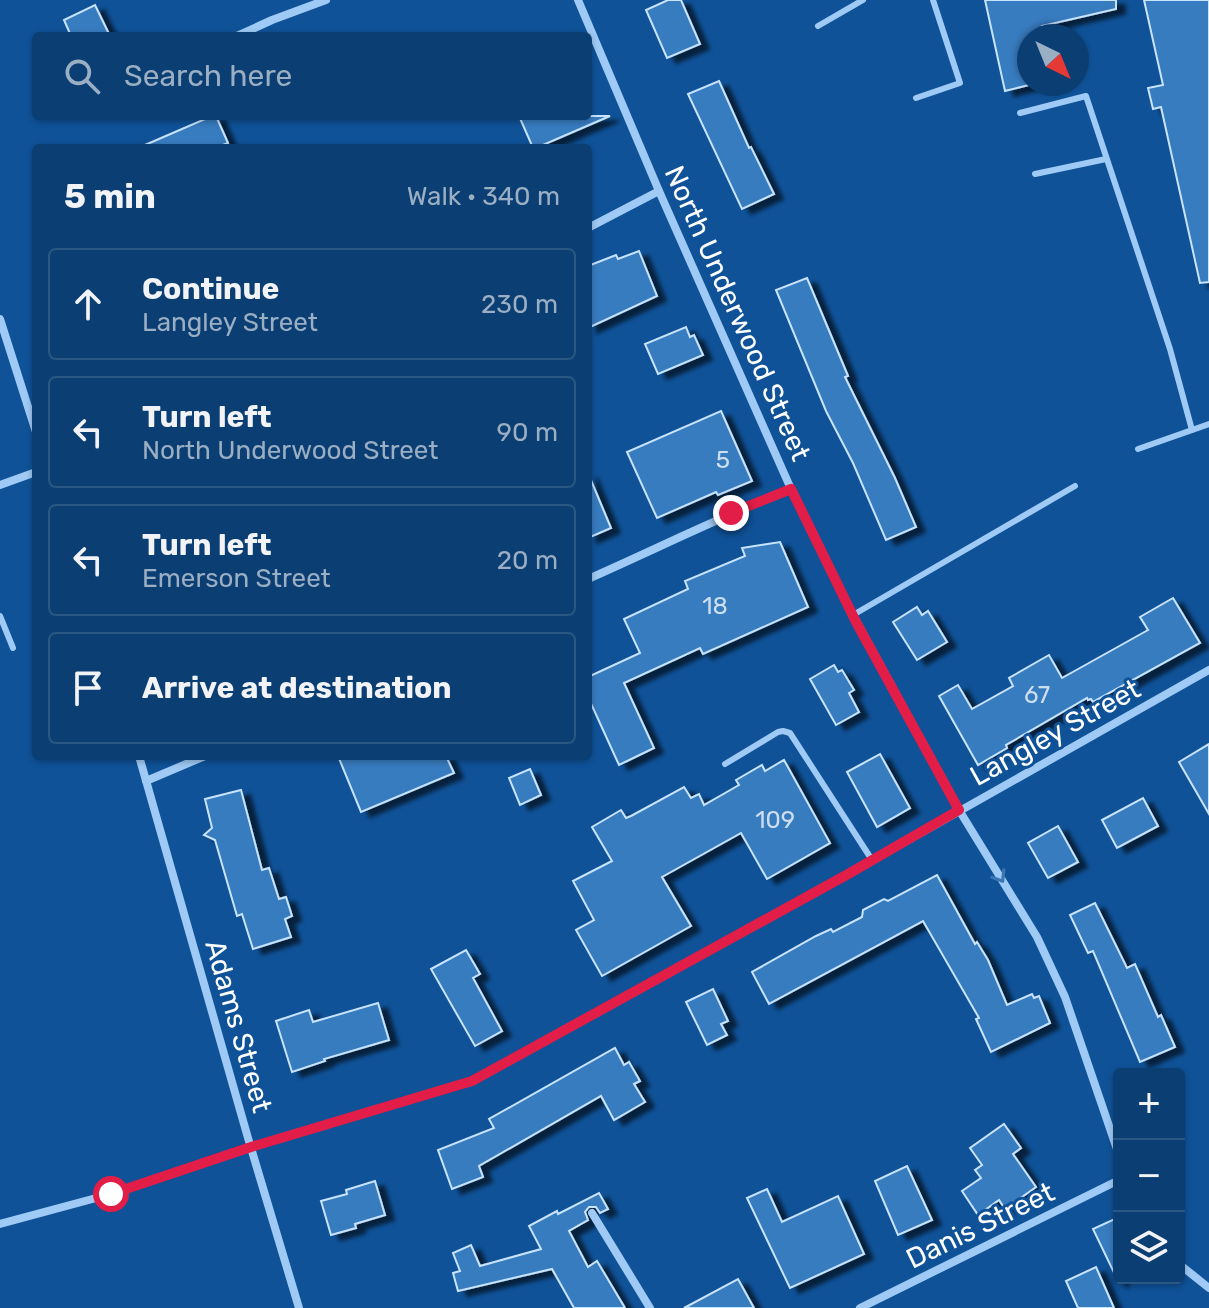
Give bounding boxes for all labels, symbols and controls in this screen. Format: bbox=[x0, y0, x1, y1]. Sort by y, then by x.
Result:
north arrow bbox=[1017, 24, 1089, 96]
search box bbox=[32, 32, 592, 120]
icon: search bbox=[60, 54, 104, 98]
text: Search here bbox=[124, 58, 292, 94]
street label: North Underwood Street bbox=[658, 161, 818, 466]
text: 5 min bbox=[64, 176, 156, 217]
text: Walk · 340 m bbox=[407, 181, 560, 212]
text: Continue bbox=[142, 271, 279, 307]
icon: ahead bbox=[66, 282, 110, 326]
text: 230 m bbox=[481, 289, 558, 320]
text: Langley Street bbox=[142, 307, 318, 338]
text: Turn left bbox=[142, 399, 272, 435]
icon: left bbox=[66, 410, 110, 454]
text: 90 m bbox=[497, 417, 558, 448]
text: North Underwood Street bbox=[142, 435, 439, 466]
house number: 5 bbox=[716, 446, 730, 474]
route end bbox=[713, 495, 749, 531]
text: Turn left bbox=[142, 527, 272, 563]
icon: left bbox=[66, 538, 110, 582]
text: 20 m bbox=[497, 545, 558, 576]
text: Emerson Street bbox=[142, 563, 331, 594]
house number: 18 bbox=[702, 592, 728, 620]
icon: arrive bbox=[66, 666, 110, 710]
text: Arrive at destination bbox=[142, 670, 452, 706]
street label: Langley Street bbox=[964, 672, 1146, 793]
house number: 67 bbox=[1024, 681, 1050, 709]
house number: 109 bbox=[755, 806, 795, 834]
one-way arrow bbox=[990, 868, 1006, 883]
street label: Adams Street bbox=[198, 936, 279, 1116]
map controls bbox=[1113, 1068, 1185, 1284]
button: + bbox=[1113, 1068, 1185, 1140]
button: − bbox=[1113, 1140, 1185, 1212]
street label: Danis Street bbox=[901, 1175, 1060, 1275]
route start bbox=[93, 1176, 129, 1212]
button: layers bbox=[1113, 1212, 1185, 1284]

